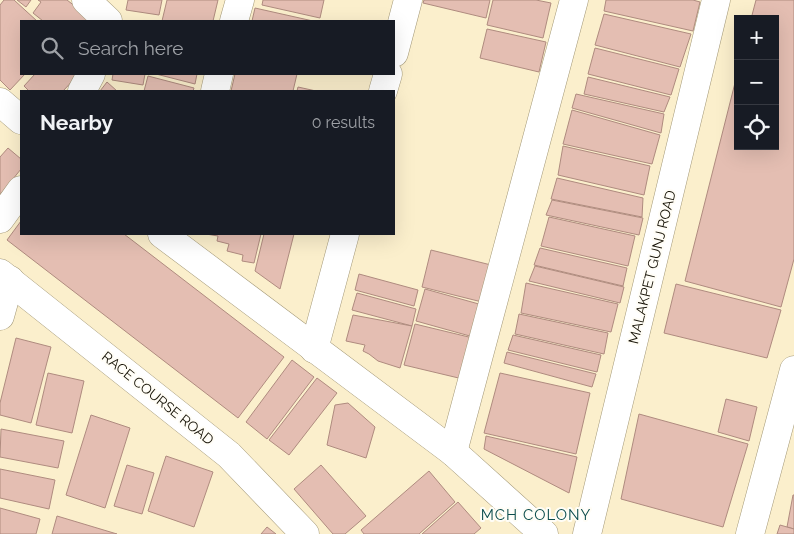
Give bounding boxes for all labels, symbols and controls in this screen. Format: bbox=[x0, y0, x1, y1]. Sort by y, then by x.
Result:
map controls bbox=[734, 15, 779, 150]
button: + bbox=[734, 15, 779, 60]
search box bbox=[20, 20, 395, 75]
icon: search bbox=[38, 34, 66, 62]
text: Search here bbox=[78, 37, 184, 59]
button: − bbox=[734, 60, 779, 105]
button: locate bbox=[734, 105, 779, 150]
text: Nearby bbox=[40, 110, 113, 135]
text: 0 results bbox=[312, 113, 375, 132]
street label: MALAKPET GUNJ ROAD bbox=[625, 189, 679, 345]
street label: RACE COURSE ROAD bbox=[99, 348, 217, 448]
district label: MCH COLONY bbox=[481, 506, 591, 524]

